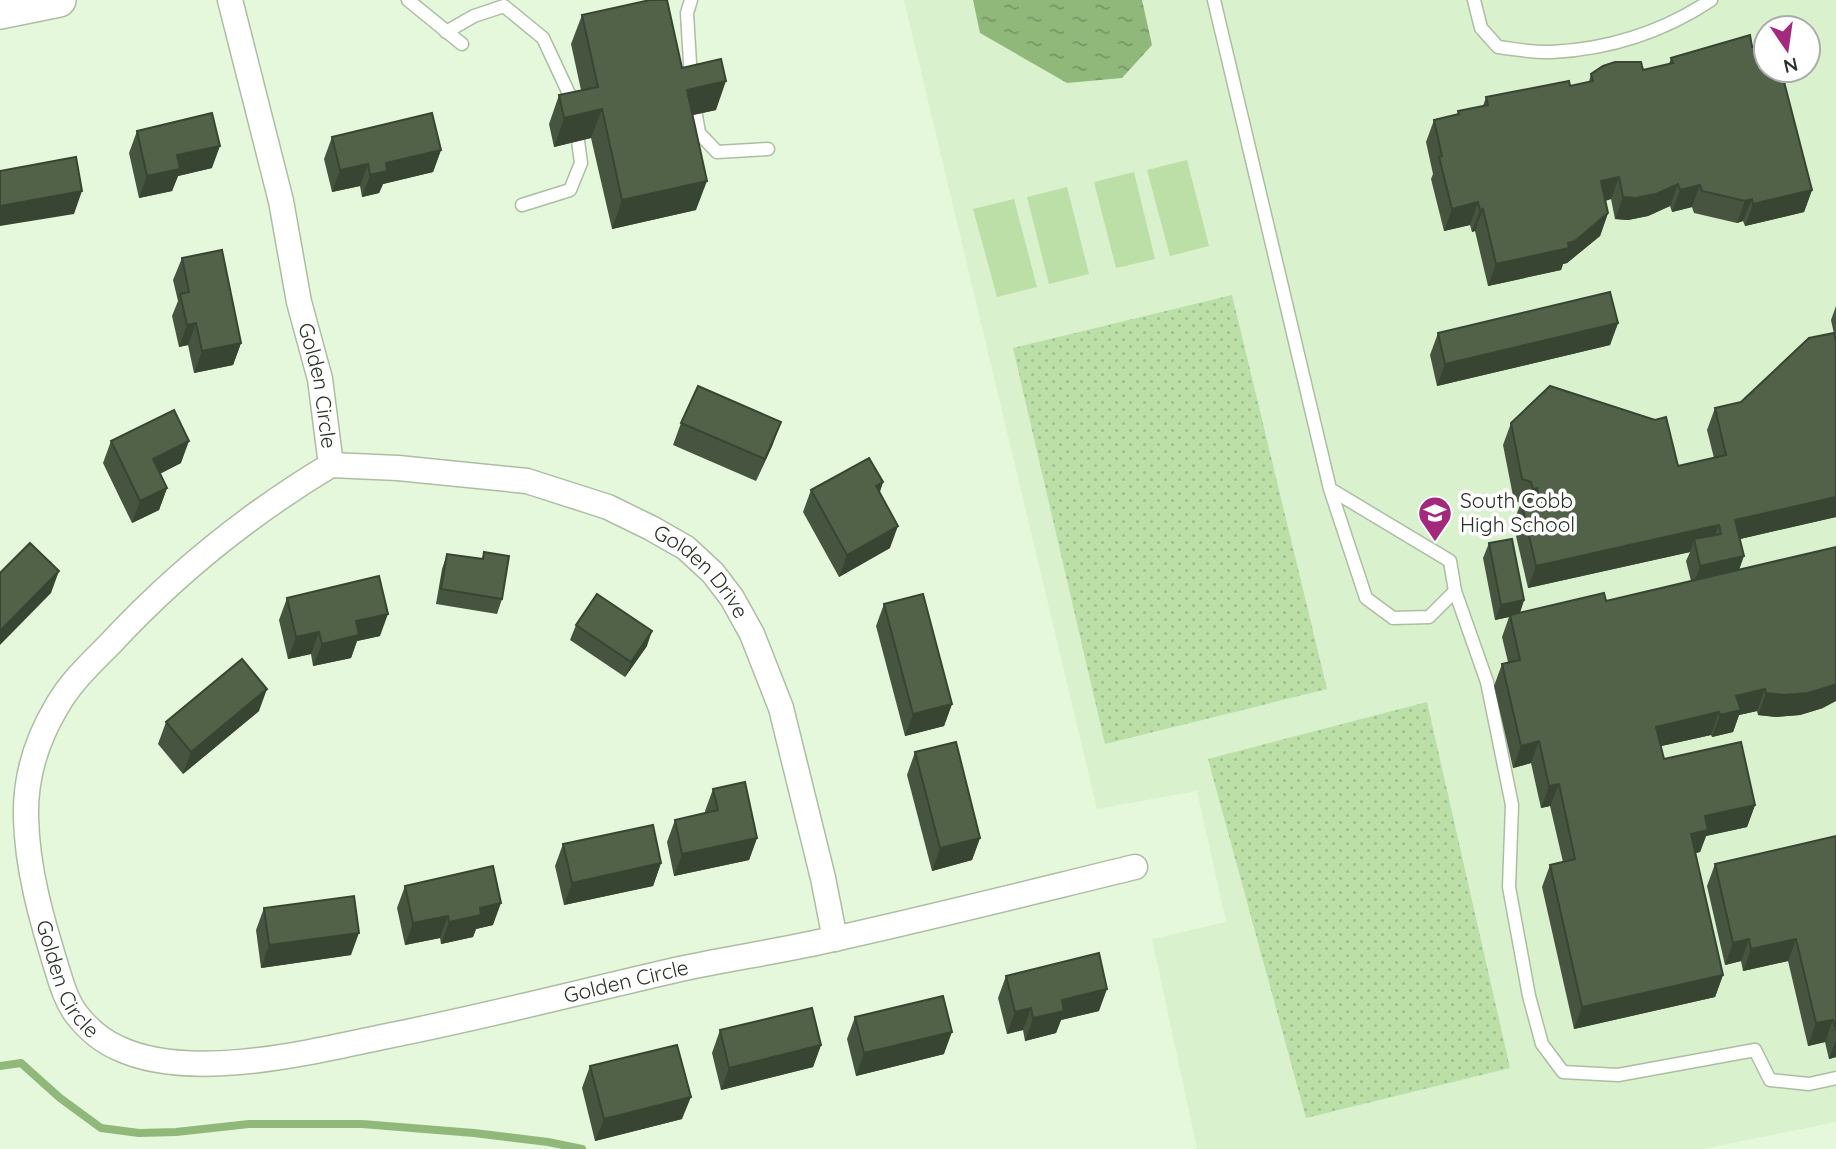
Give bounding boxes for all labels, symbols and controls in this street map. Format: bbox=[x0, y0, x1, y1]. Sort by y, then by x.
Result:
north arrow bbox=[1752, 14, 1822, 84]
text: N bbox=[1781, 52, 1800, 79]
street label: Golden Circle bbox=[293, 320, 343, 450]
place label: South Cobb High School bbox=[1460, 487, 1575, 537]
school or university icon: South Cobb High School bbox=[1416, 494, 1454, 543]
street label: Golden Drive bbox=[649, 518, 755, 622]
street label: Golden Circle bbox=[31, 917, 105, 1043]
street label: Golden Circle bbox=[561, 954, 691, 1008]

